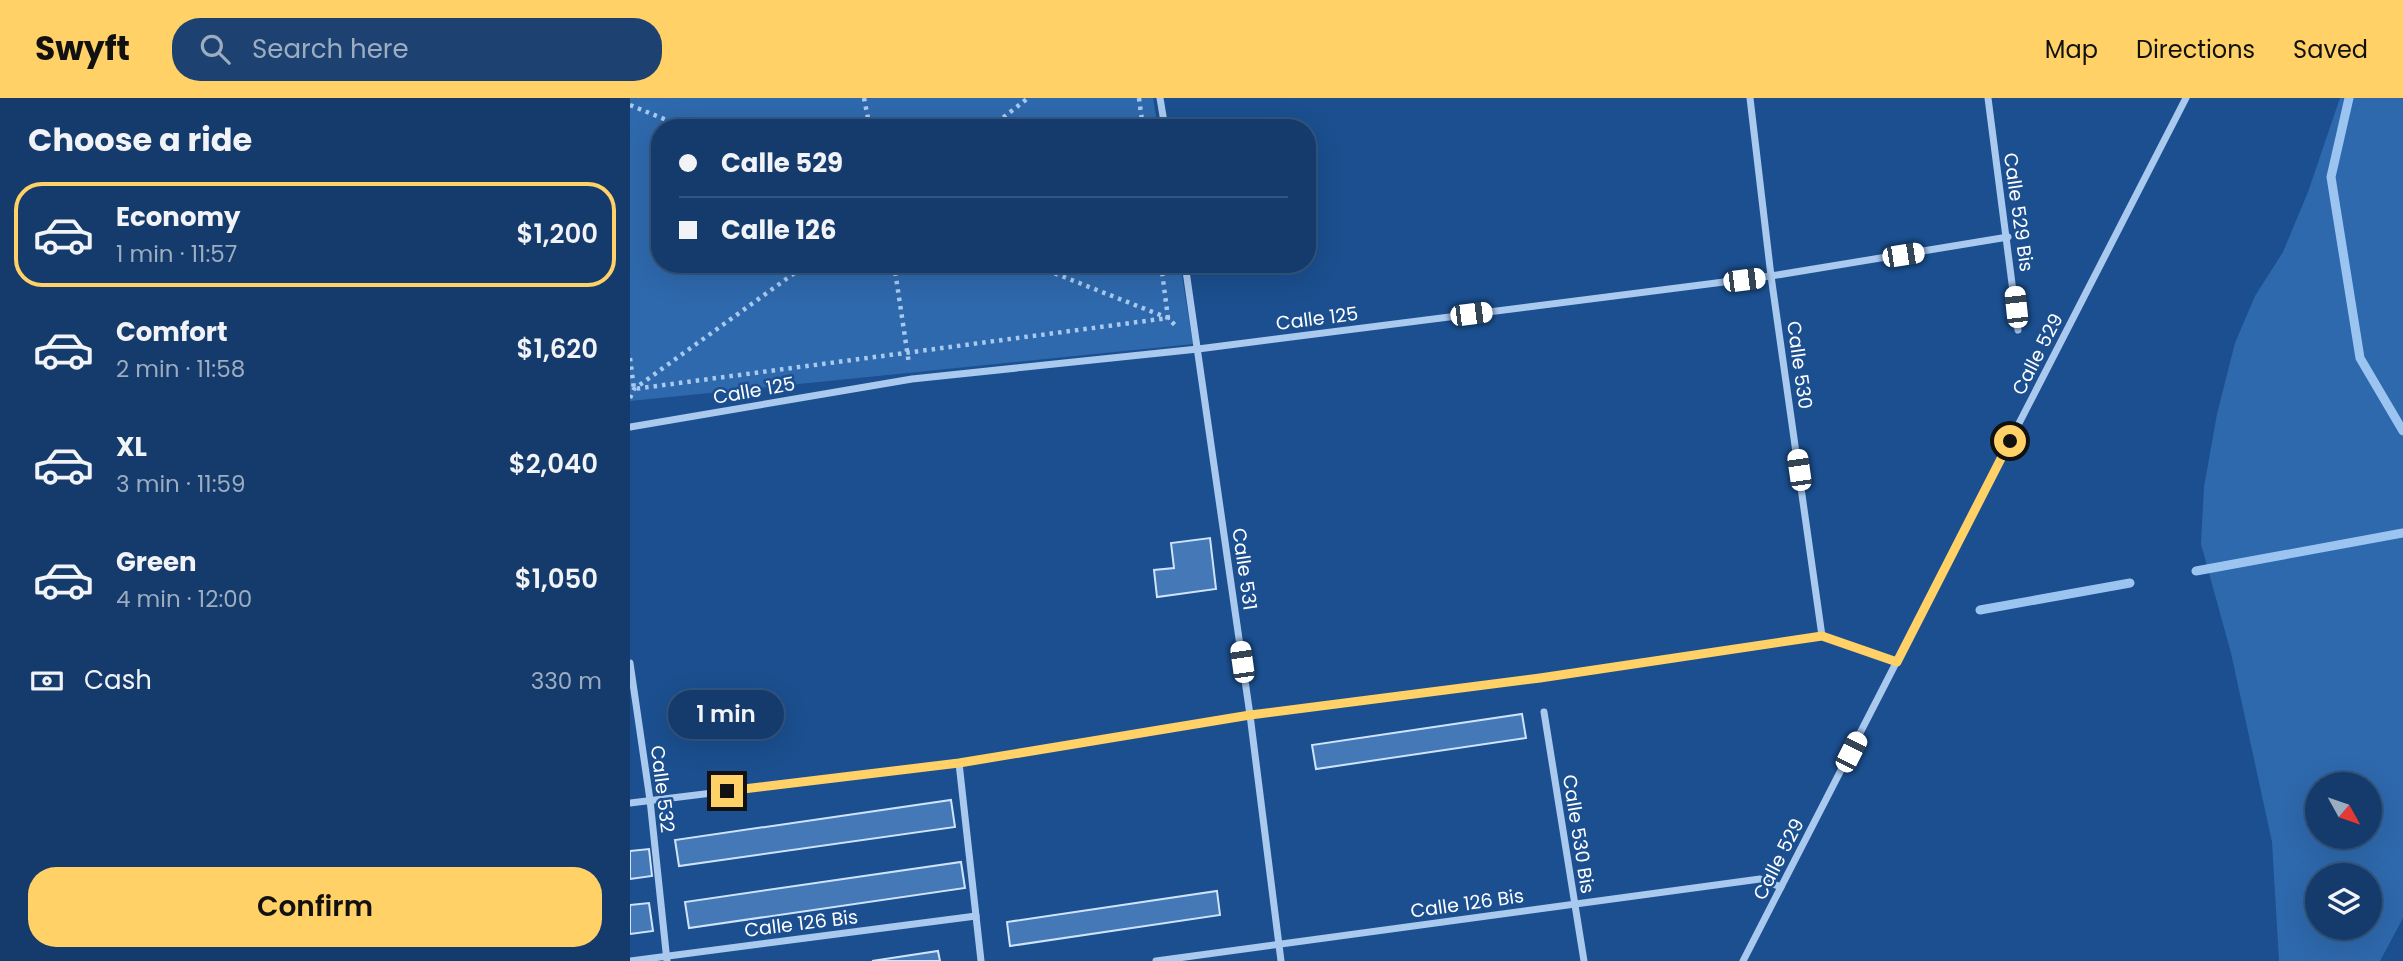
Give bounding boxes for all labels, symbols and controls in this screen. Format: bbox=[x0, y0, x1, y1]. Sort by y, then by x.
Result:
search box bbox=[172, 18, 662, 81]
text: Swyft bbox=[35, 25, 130, 72]
icon: search bbox=[196, 30, 234, 68]
text: Search here bbox=[252, 31, 409, 67]
text: Map bbox=[2045, 33, 2098, 66]
text: Directions bbox=[2136, 33, 2255, 66]
text: Saved bbox=[2293, 33, 2368, 66]
text: Choose a ride bbox=[28, 117, 252, 162]
text: Calle 529 bbox=[721, 145, 843, 181]
street label: Calle 529 Bis bbox=[1997, 151, 2040, 273]
text: Economy bbox=[116, 199, 240, 235]
icon: car bbox=[32, 203, 95, 266]
text: Calle 126 bbox=[721, 212, 837, 248]
text: $1,200 bbox=[516, 216, 598, 252]
text: 1 min · 11:57 bbox=[116, 238, 237, 270]
car bbox=[1881, 241, 1926, 269]
car bbox=[1722, 267, 1767, 293]
car bbox=[2004, 285, 2029, 329]
street label: Calle 125 bbox=[1274, 300, 1360, 337]
car bbox=[1449, 301, 1494, 327]
street label: Calle 529 bbox=[2005, 309, 2070, 400]
text: Comfort bbox=[116, 314, 228, 350]
icon: car bbox=[32, 318, 95, 381]
street label: Calle 530 bbox=[1780, 319, 1819, 411]
text: $1,620 bbox=[517, 331, 598, 367]
text: 2 min · 11:58 bbox=[116, 353, 245, 385]
street label: Calle 125 bbox=[711, 370, 797, 411]
route start bbox=[1994, 425, 2026, 457]
text: XL bbox=[116, 429, 147, 465]
icon: car bbox=[32, 433, 95, 496]
text: $2,040 bbox=[509, 446, 598, 482]
car bbox=[1786, 448, 1813, 492]
text: 3 min · 11:59 bbox=[116, 468, 245, 500]
street label: Calle 531 bbox=[1225, 526, 1264, 612]
text: Green bbox=[116, 544, 197, 580]
icon: car bbox=[32, 548, 95, 611]
text: $1,050 bbox=[515, 561, 598, 597]
text: 4 min · 12:00 bbox=[116, 583, 252, 615]
car bbox=[1229, 640, 1256, 684]
icon: cash bbox=[28, 662, 66, 700]
text: Cash bbox=[84, 662, 152, 698]
text: 330 m bbox=[531, 665, 602, 697]
callout: 1 min bbox=[669, 690, 785, 738]
text: 1 min bbox=[696, 698, 756, 730]
car bbox=[1833, 729, 1870, 775]
street label: Calle 532 bbox=[644, 744, 681, 834]
north arrow bbox=[2305, 772, 2382, 849]
map controls bbox=[2305, 772, 2382, 940]
street label: Calle 530 Bis bbox=[1556, 773, 1601, 895]
route end bbox=[711, 775, 743, 807]
street label: Calle 529 bbox=[1746, 814, 1811, 905]
button: layers bbox=[2305, 863, 2382, 940]
button: Confirm bbox=[28, 867, 602, 947]
street label: Calle 126 Bis bbox=[1409, 882, 1525, 925]
street label: Calle 126 Bis bbox=[743, 903, 859, 944]

